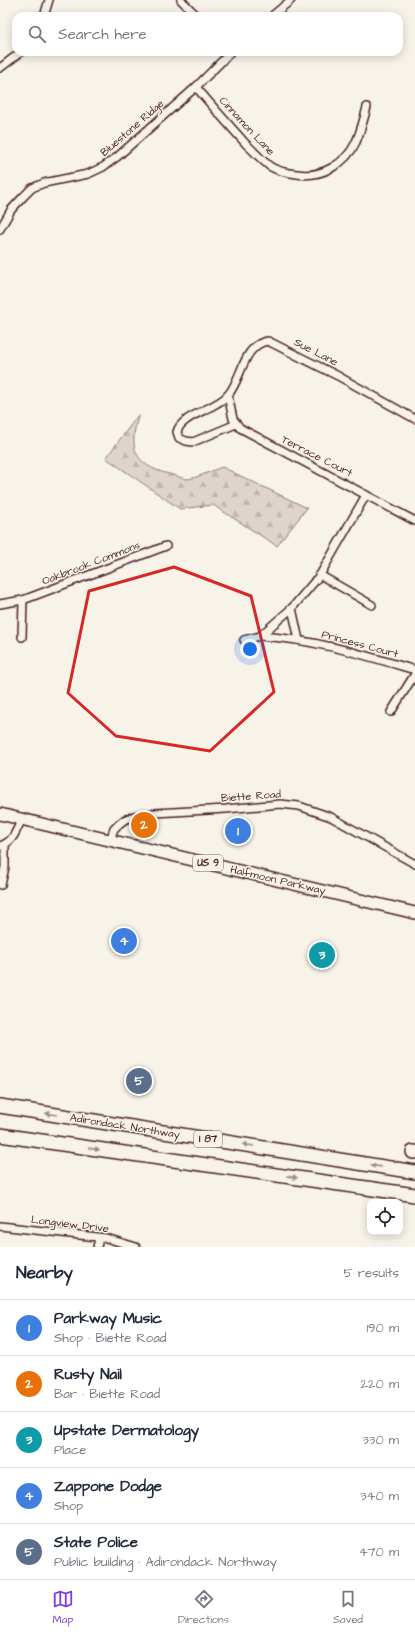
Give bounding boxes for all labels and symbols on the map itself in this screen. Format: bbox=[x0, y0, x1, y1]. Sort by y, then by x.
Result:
street label: Cinnamon Lane bbox=[216, 93, 278, 159]
street label: Bluestone Ridge bbox=[97, 96, 168, 161]
street label: Sue Lane bbox=[291, 334, 341, 370]
street label: Terrace Court bbox=[279, 432, 356, 481]
street label: Oakbrook Commons bbox=[40, 537, 143, 589]
street label: Princess Court bbox=[320, 627, 400, 662]
your location bbox=[240, 639, 260, 659]
street label: Biette Road bbox=[221, 786, 282, 806]
pin: 2 bbox=[131, 810, 157, 840]
pin: 1 bbox=[225, 816, 251, 846]
road number: US 9 bbox=[193, 855, 223, 871]
street label: Halfmoon Parkway bbox=[229, 862, 327, 899]
pin: 4 bbox=[111, 926, 137, 956]
pin: 3 bbox=[309, 940, 335, 970]
pin: 5 bbox=[126, 1066, 152, 1096]
street label: Adirondack Northway bbox=[69, 1110, 181, 1143]
one-way arrow bbox=[45, 1111, 57, 1117]
road number: I 87 bbox=[194, 1131, 222, 1147]
one-way arrow bbox=[242, 1142, 254, 1148]
one-way arrow bbox=[88, 1146, 100, 1152]
one-way arrow bbox=[370, 1163, 383, 1169]
one-way arrow bbox=[286, 1174, 298, 1180]
street label: Longview Drive bbox=[30, 1212, 110, 1237]

